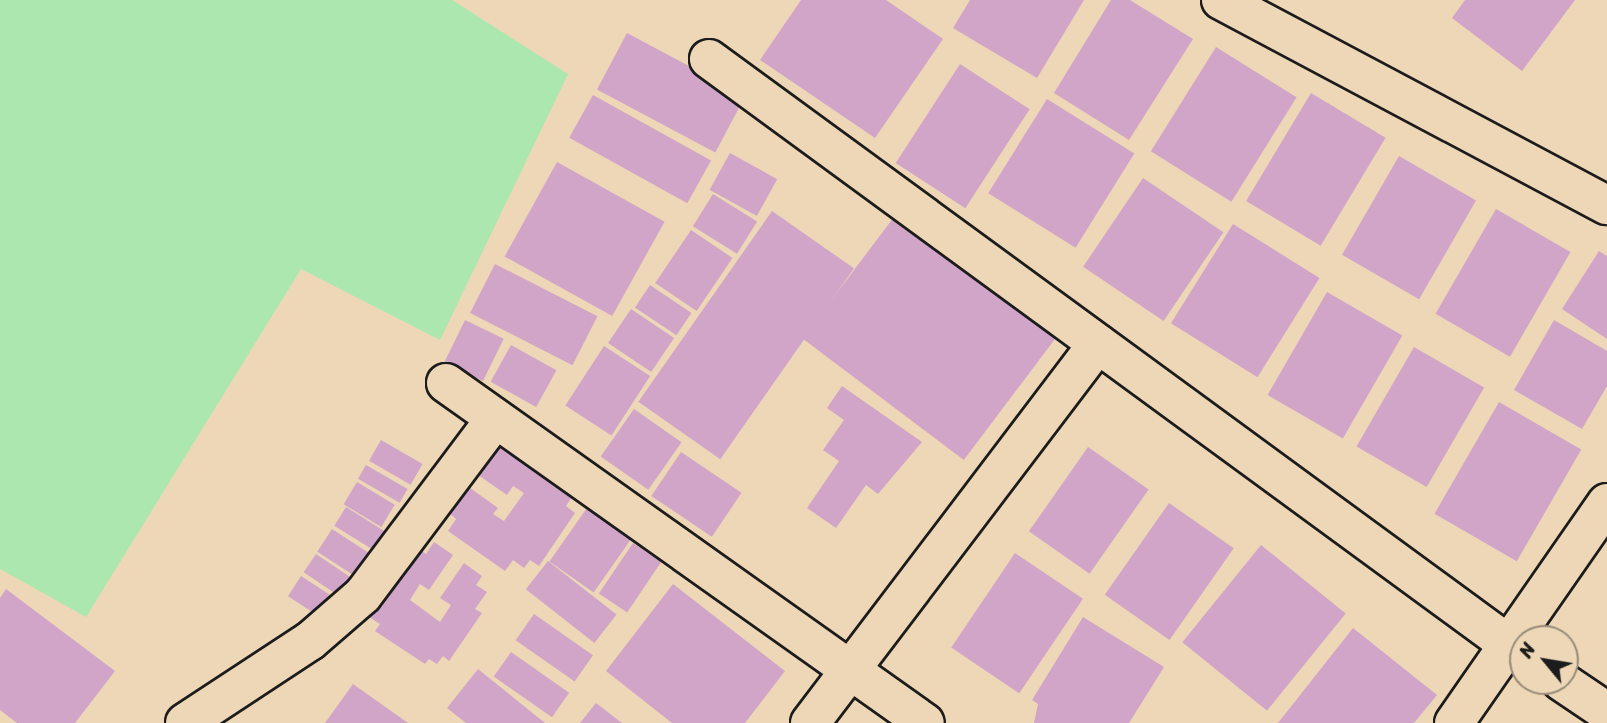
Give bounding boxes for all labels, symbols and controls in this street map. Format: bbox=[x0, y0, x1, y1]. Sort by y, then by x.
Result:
north arrow bbox=[1509, 625, 1579, 695]
text: N bbox=[1510, 636, 1545, 664]

